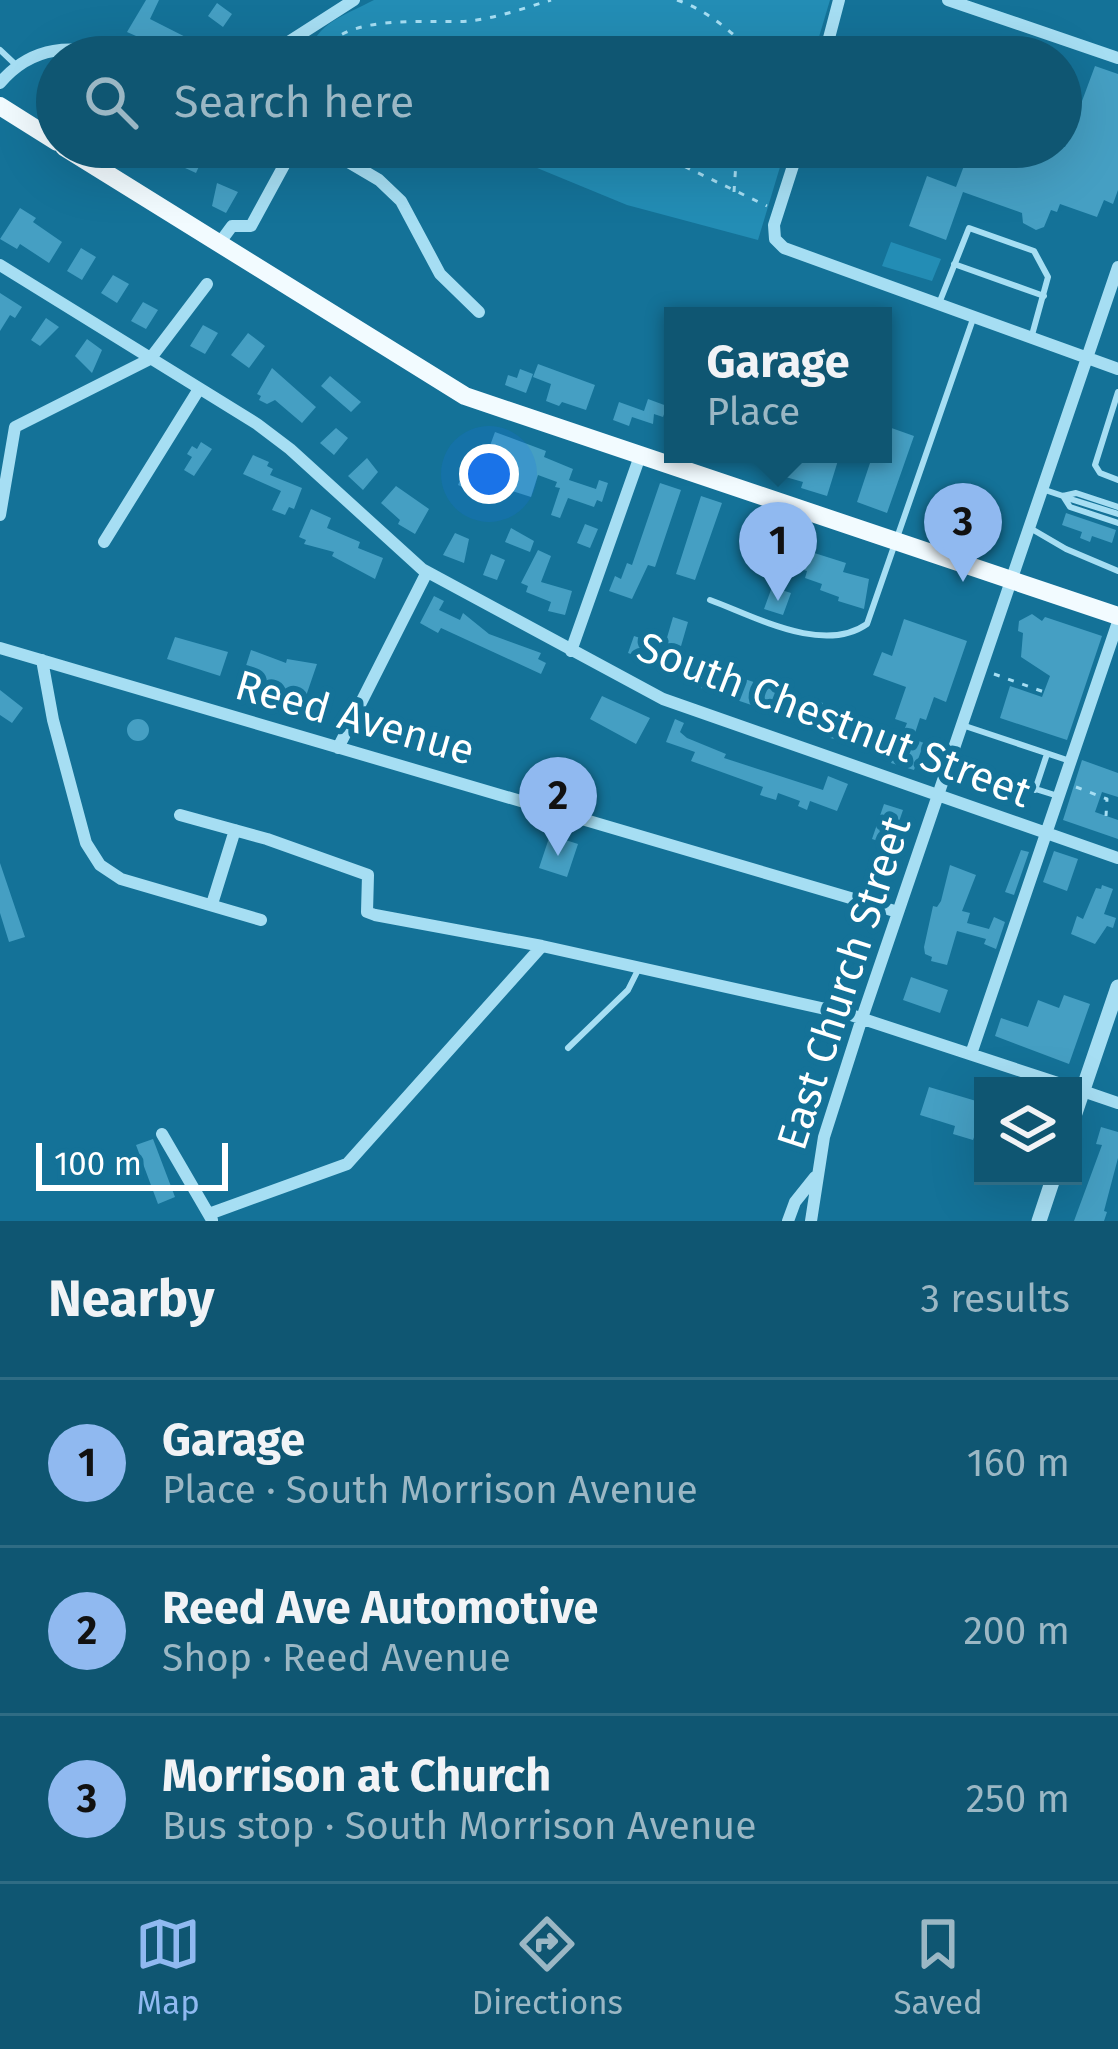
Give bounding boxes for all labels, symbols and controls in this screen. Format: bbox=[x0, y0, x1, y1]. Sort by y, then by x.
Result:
search box bbox=[36, 36, 1082, 168]
icon: search bbox=[78, 69, 144, 135]
text: Search here bbox=[174, 75, 414, 129]
popup bbox=[664, 307, 892, 463]
text: Garage bbox=[706, 335, 850, 389]
text: Place bbox=[706, 389, 800, 435]
your location bbox=[459, 444, 519, 504]
pin: 3 bbox=[924, 483, 1002, 582]
pin: 1 bbox=[739, 502, 817, 601]
street label: South Chestnut Street bbox=[630, 622, 1039, 818]
street label: Reed Avenue bbox=[230, 660, 480, 776]
pin: 2 bbox=[519, 757, 597, 856]
street label: East Church Street bbox=[767, 809, 922, 1156]
map controls bbox=[974, 1077, 1082, 1185]
button: layers bbox=[974, 1077, 1082, 1185]
scale bar bbox=[36, 1137, 228, 1190]
text: 100 m bbox=[54, 1144, 142, 1184]
text: Nearby bbox=[48, 1268, 214, 1330]
text: 3 results bbox=[920, 1276, 1070, 1322]
text: Garage bbox=[162, 1413, 305, 1467]
text: 1 bbox=[78, 1440, 96, 1486]
text: 160 m bbox=[967, 1440, 1070, 1486]
text: Place · South Morrison Avenue bbox=[162, 1467, 698, 1513]
text: Reed Ave Automotive bbox=[162, 1581, 598, 1635]
text: 2 bbox=[77, 1608, 97, 1654]
text: 200 m bbox=[963, 1608, 1070, 1654]
text: Shop · Reed Avenue bbox=[162, 1635, 511, 1681]
text: Morrison at Church bbox=[162, 1749, 551, 1803]
text: 3 bbox=[77, 1776, 97, 1822]
text: 250 m bbox=[966, 1776, 1070, 1822]
text: Bus stop · South Morrison Avenue bbox=[162, 1803, 756, 1849]
tab: Map bbox=[135, 1911, 201, 2023]
tab: Directions bbox=[472, 1911, 623, 2023]
tab: Saved bbox=[893, 1911, 983, 2023]

